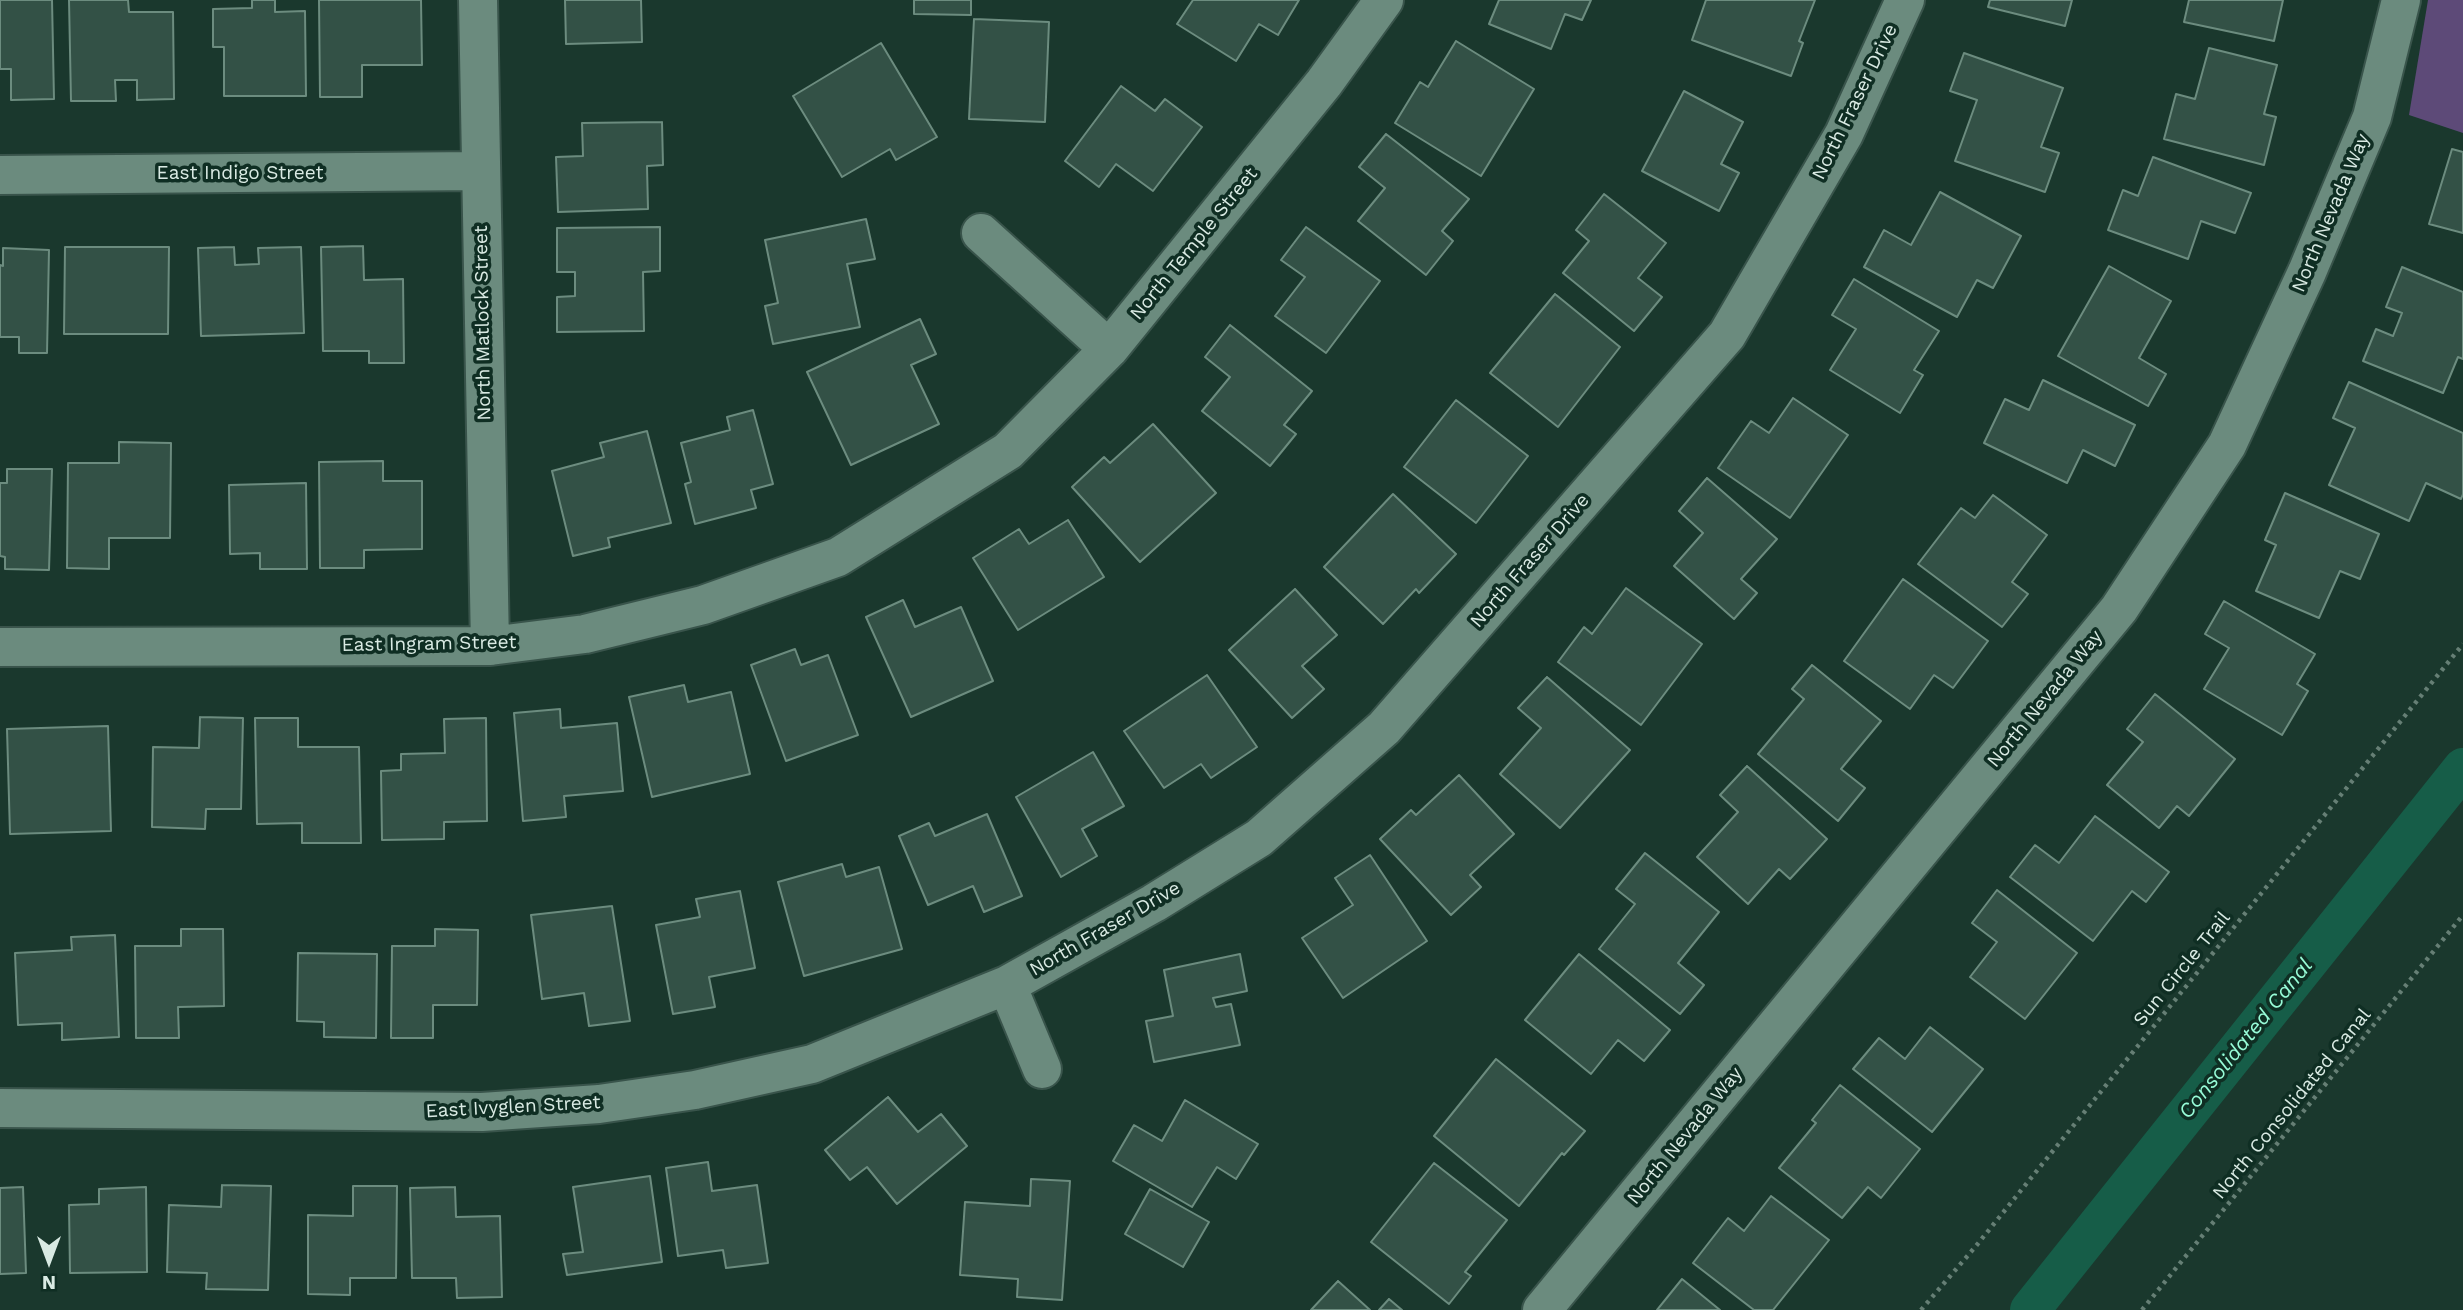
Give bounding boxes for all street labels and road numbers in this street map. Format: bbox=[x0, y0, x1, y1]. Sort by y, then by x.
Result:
street label: North Fraser Drive bbox=[1807, 21, 1903, 183]
street label: North Nevada Way bbox=[2287, 130, 2375, 296]
street label: East Indigo Street bbox=[157, 162, 323, 184]
street label: North Temple Street bbox=[1126, 163, 1262, 325]
street label: North Matlock Street bbox=[470, 225, 496, 421]
street label: North Fraser Drive bbox=[1466, 489, 1594, 633]
street label: North Nevada Way bbox=[1983, 626, 2107, 772]
street label: East Ingram Street bbox=[341, 631, 517, 657]
street label: North Fraser Drive bbox=[1026, 877, 1184, 981]
street label: Sun Circle Trail bbox=[2129, 907, 2235, 1031]
street label: North Consolidated Canal bbox=[2208, 1004, 2376, 1204]
street label: North Nevada Way bbox=[1623, 1063, 1747, 1209]
street label: East Ivyglen Street bbox=[425, 1091, 601, 1123]

